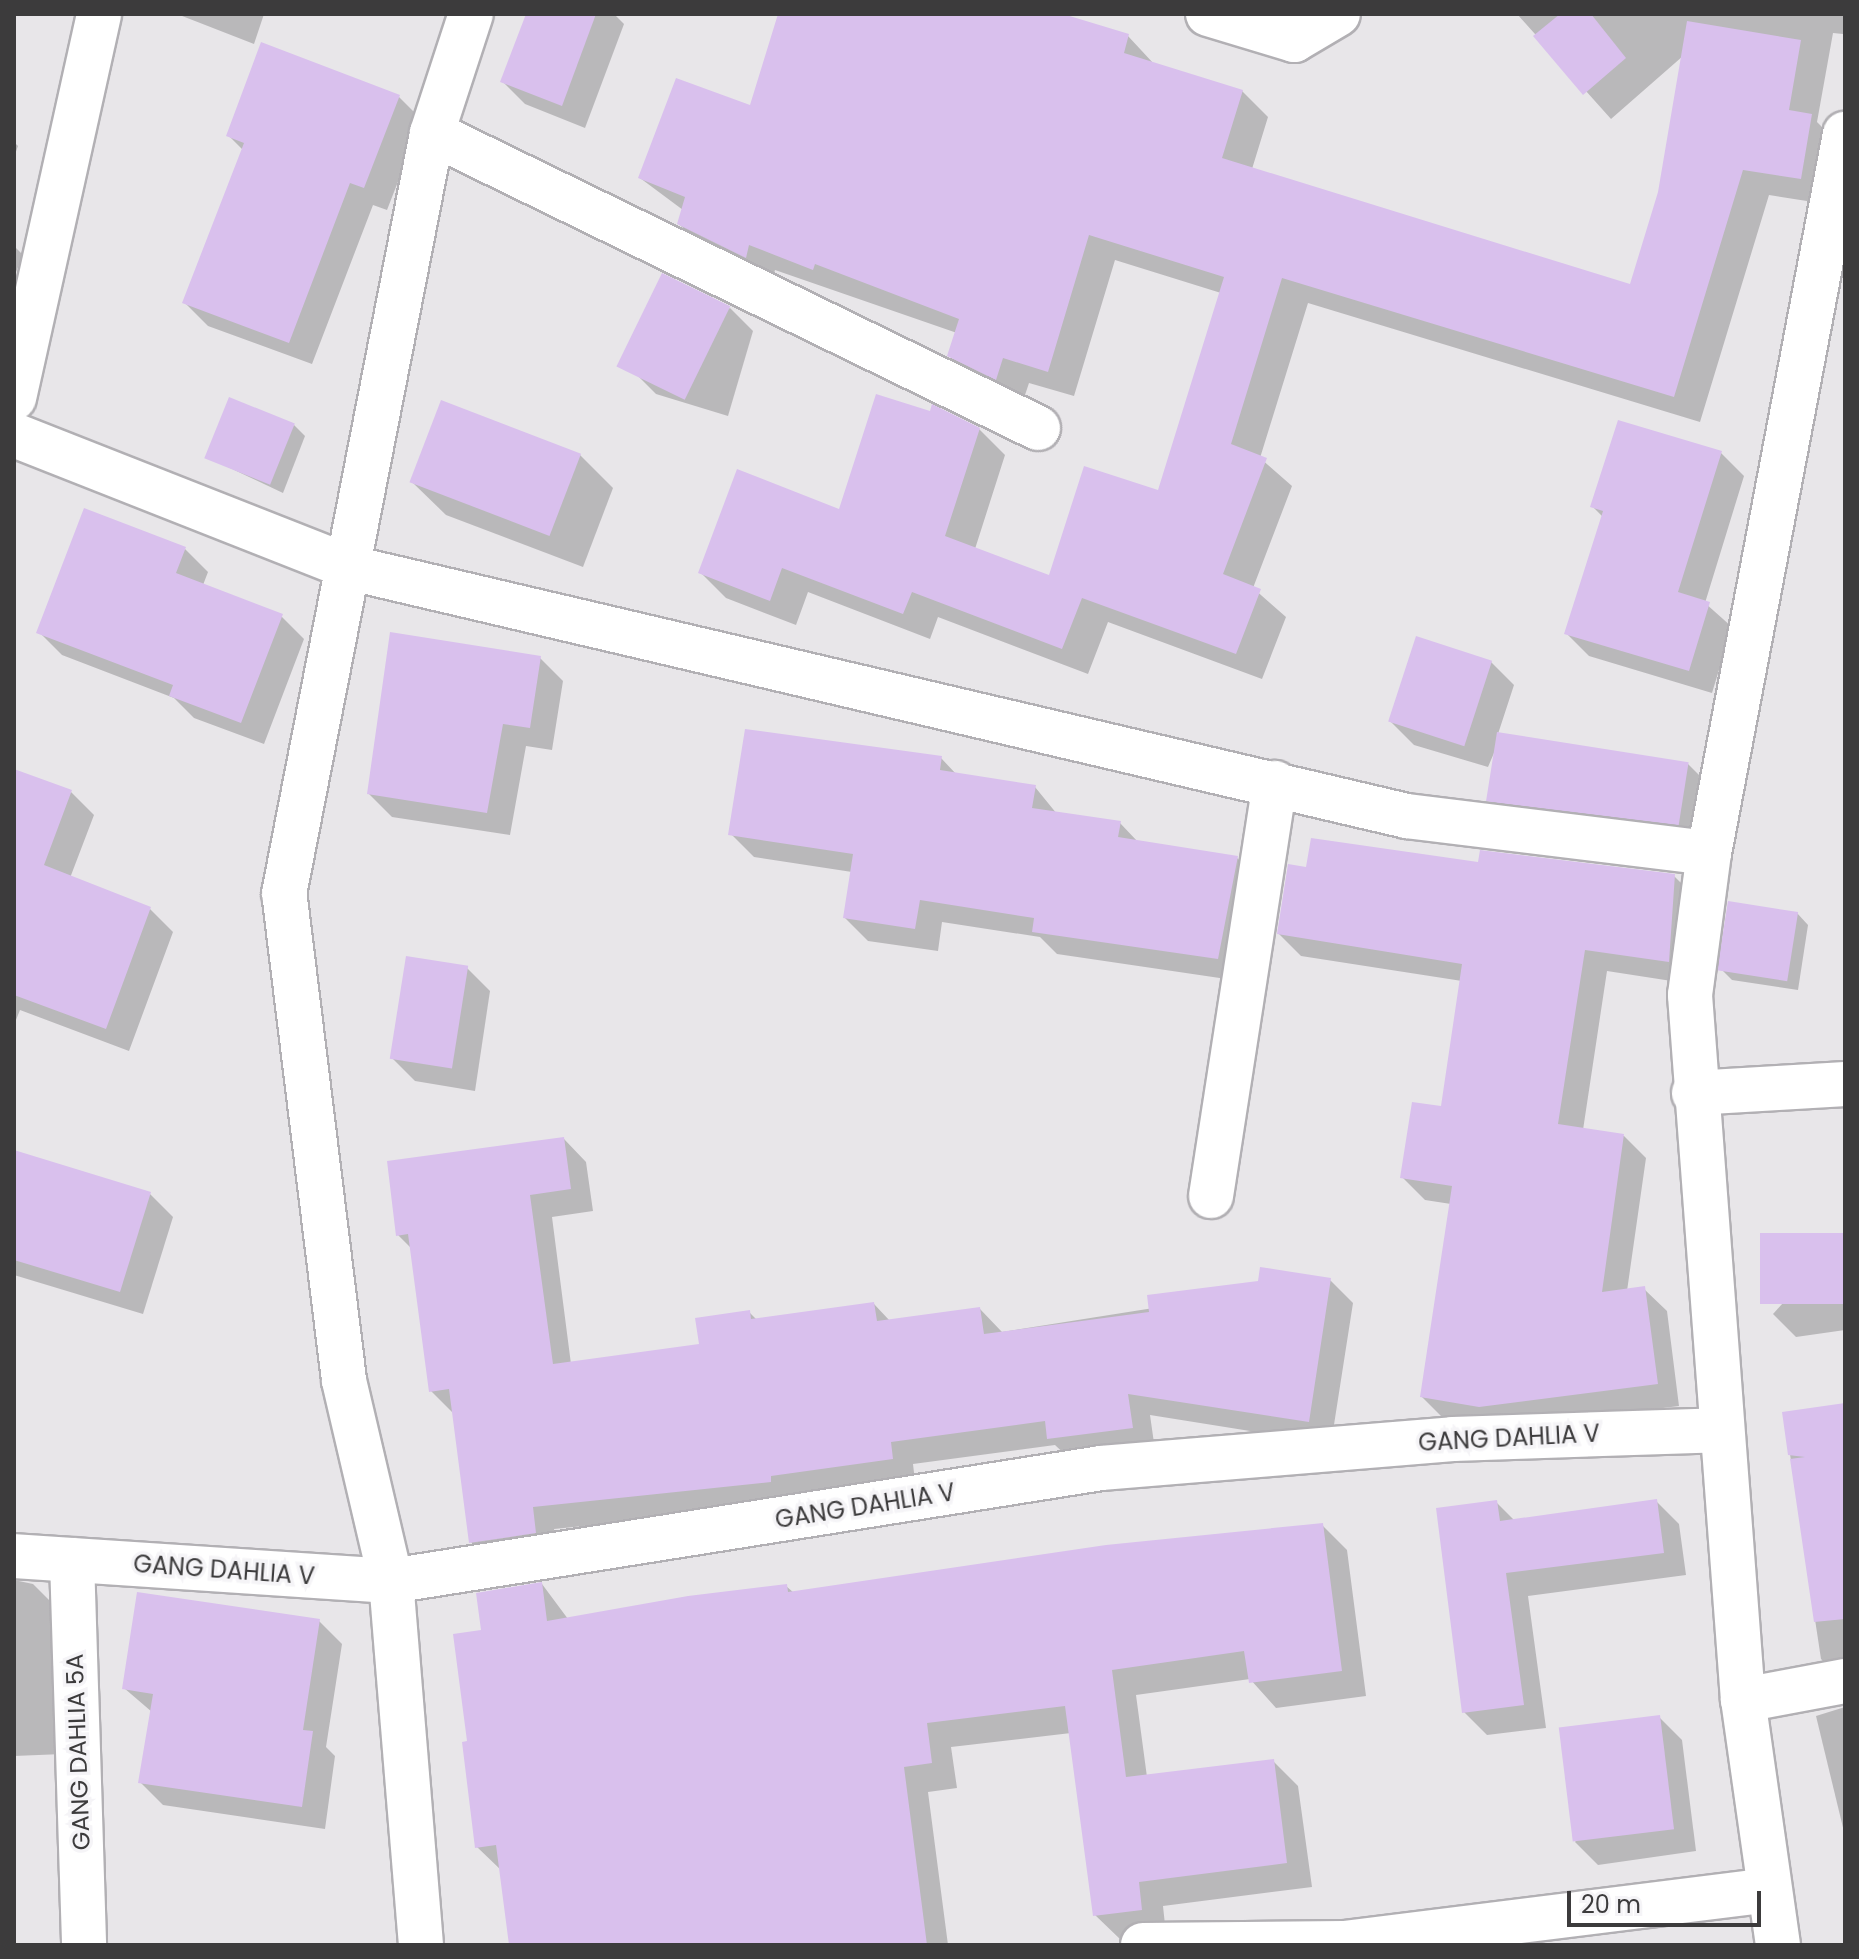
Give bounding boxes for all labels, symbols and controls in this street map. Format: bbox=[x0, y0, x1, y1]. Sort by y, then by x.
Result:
street label: GANG DAHLIA V bbox=[1418, 1419, 1600, 1457]
street label: GANG DAHLIA V bbox=[773, 1478, 957, 1534]
street label: GANG DAHLIA V bbox=[132, 1549, 316, 1591]
street label: GANG DAHLIA 5A bbox=[60, 1653, 96, 1851]
scale bar bbox=[1571, 1875, 1765, 1925]
text: 20 m bbox=[1581, 1888, 1641, 1921]

